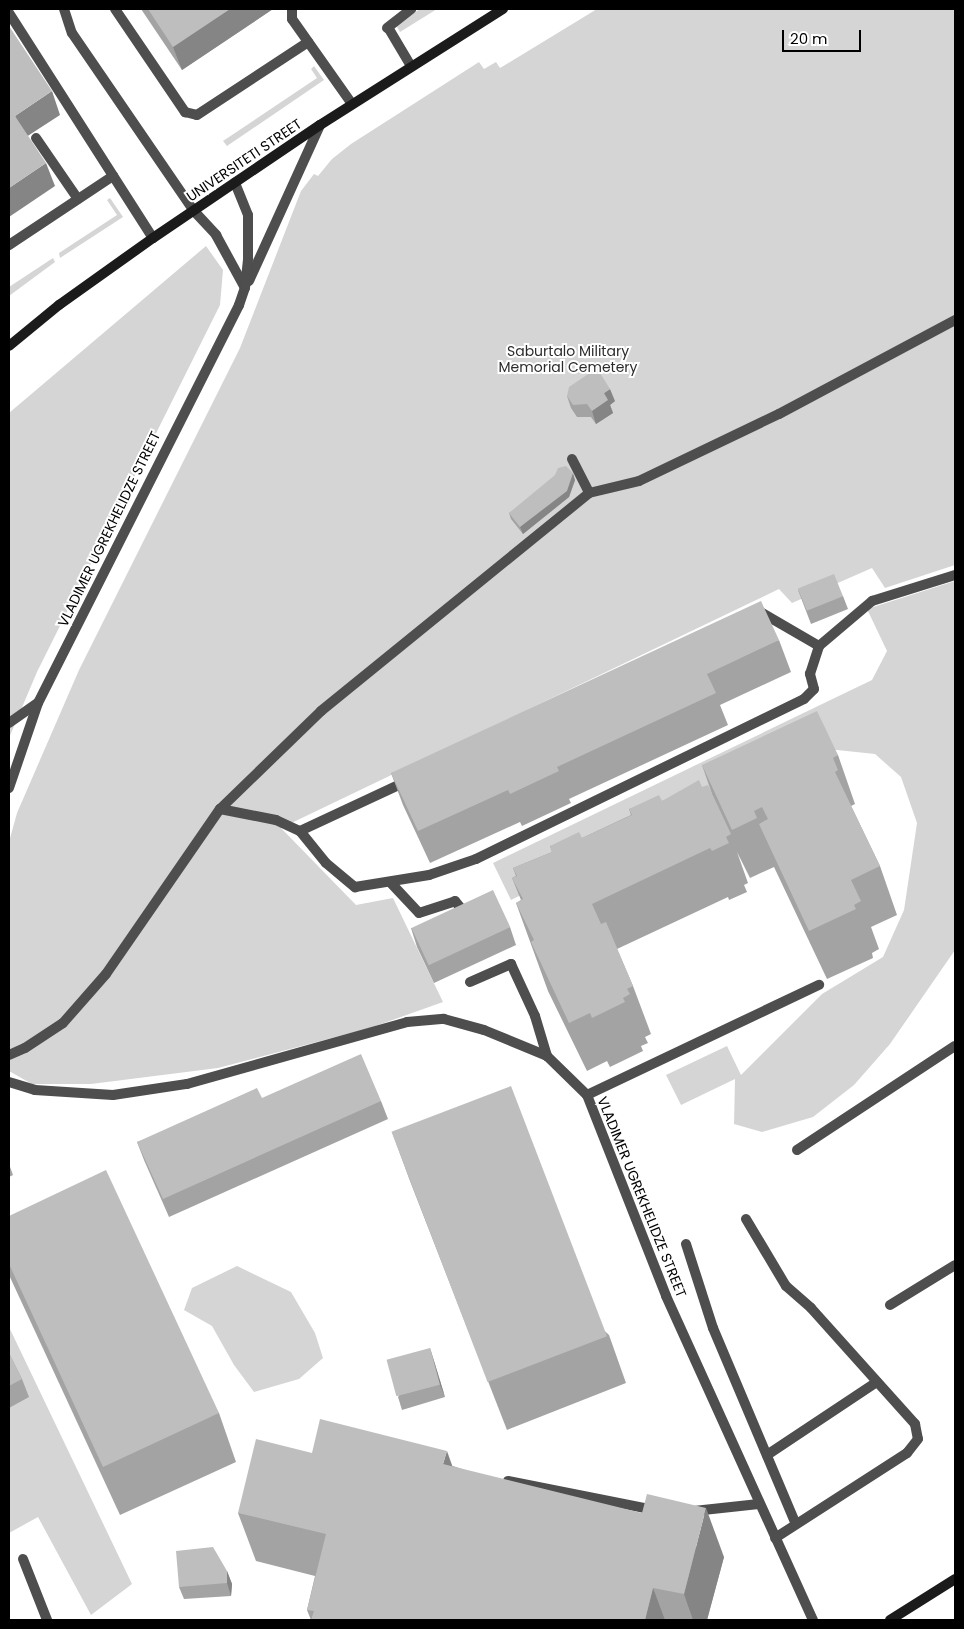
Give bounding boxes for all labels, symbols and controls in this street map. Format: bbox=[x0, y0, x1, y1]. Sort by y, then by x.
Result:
scale bar bbox=[784, 20, 863, 52]
text: 20 m bbox=[790, 28, 828, 49]
street label: UNIVERSITETI STREET bbox=[183, 115, 305, 205]
park label: Saburtalo Military Memorial Cemetery bbox=[499, 343, 637, 376]
street label: VLADIMER UGREKHELIDZE STREET bbox=[54, 429, 164, 629]
street label: VLADIMER UGREKHELIDZE STREET bbox=[594, 1094, 690, 1300]

